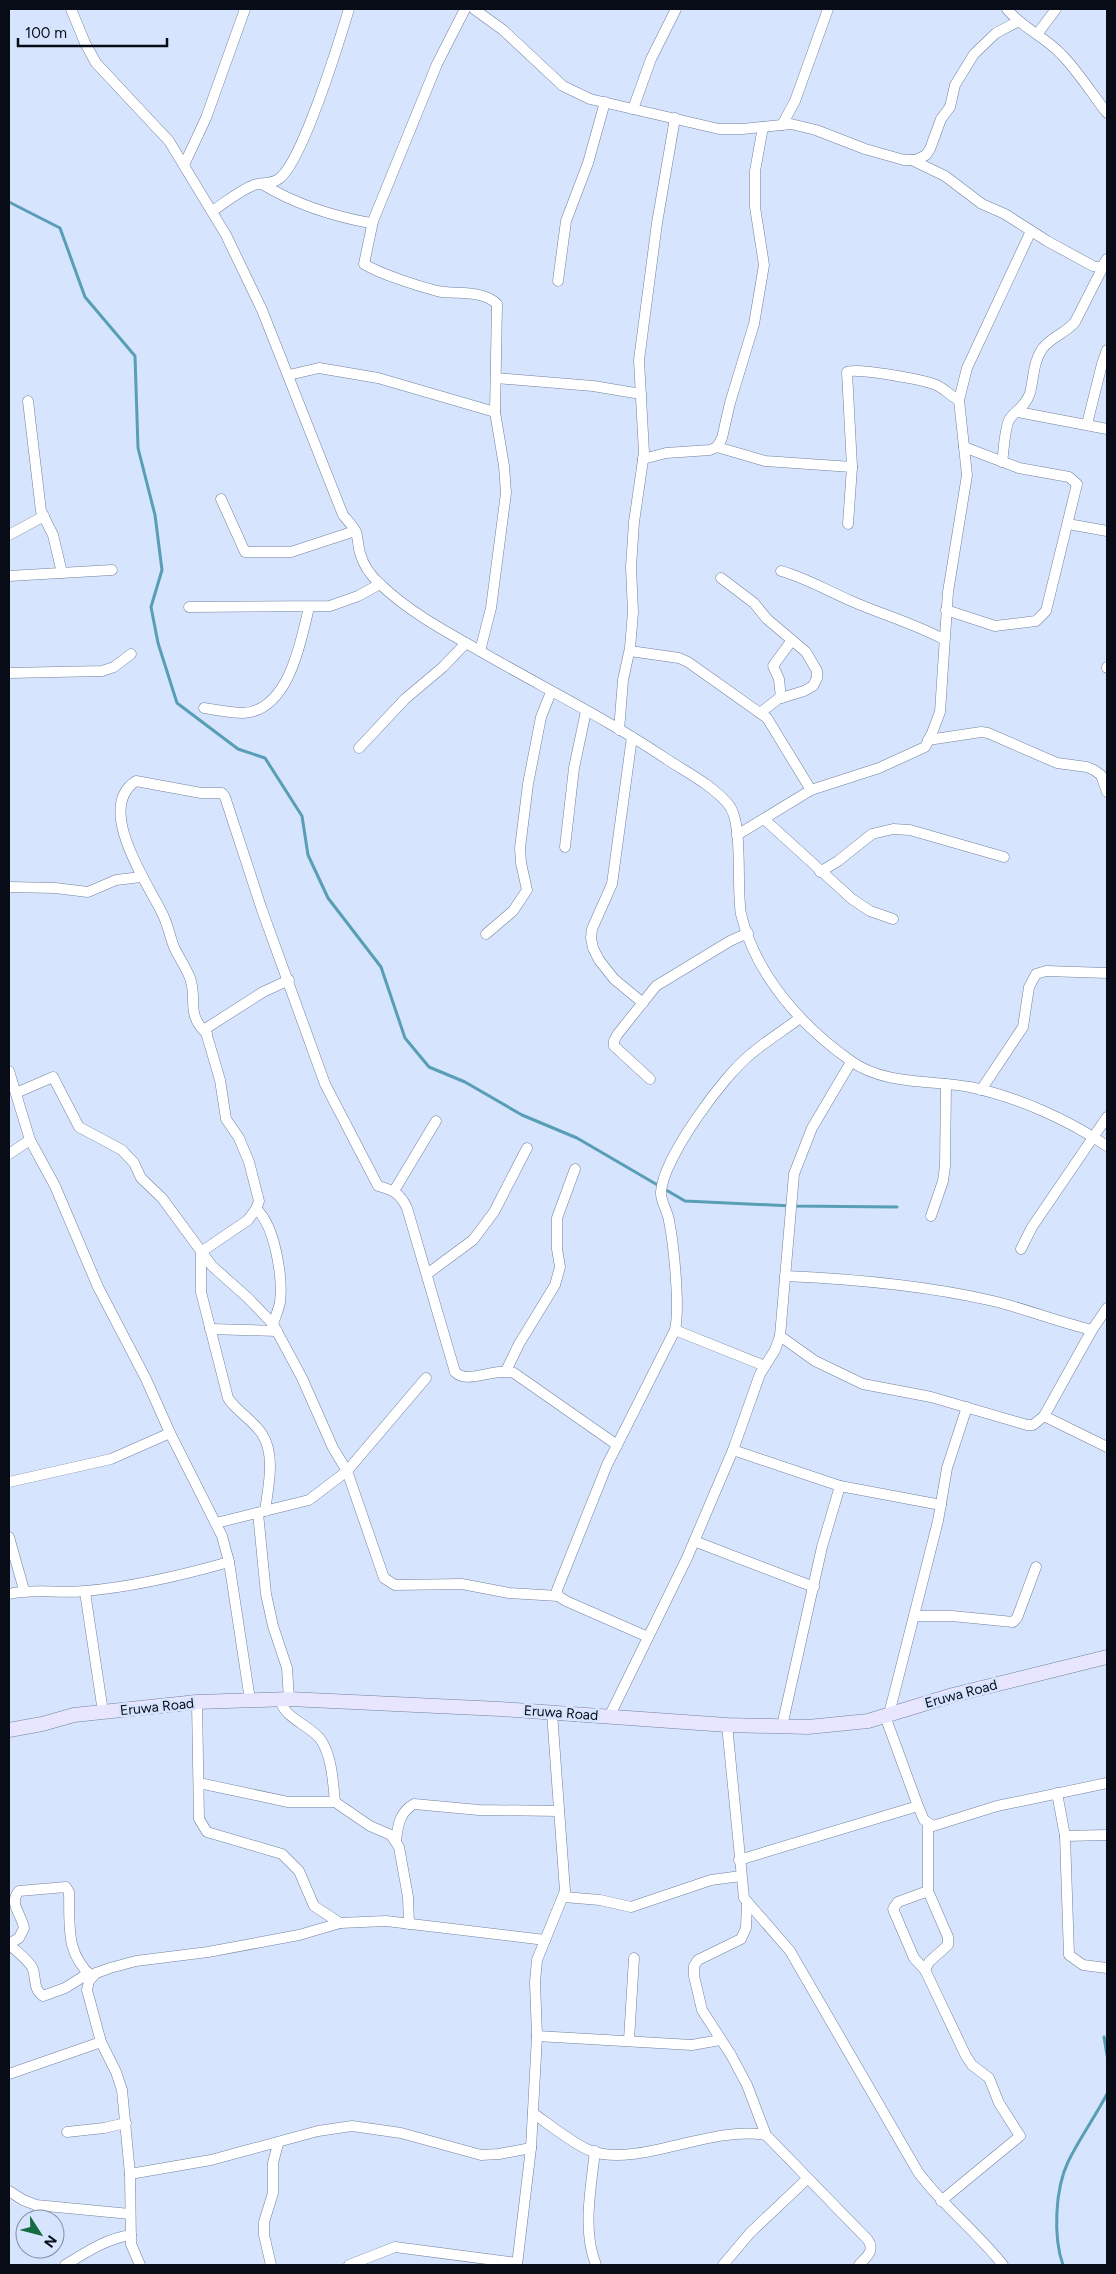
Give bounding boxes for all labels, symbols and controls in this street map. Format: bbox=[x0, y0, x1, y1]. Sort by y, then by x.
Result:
scale bar bbox=[18, 15, 166, 47]
text: 100 m bbox=[25, 24, 67, 42]
street label: Eruwa Road bbox=[923, 1676, 999, 1712]
street label: Eruwa Road bbox=[119, 1695, 195, 1719]
street label: Eruwa Road bbox=[523, 1702, 599, 1724]
north arrow bbox=[15, 2209, 65, 2259]
text: N bbox=[40, 2232, 60, 2251]

